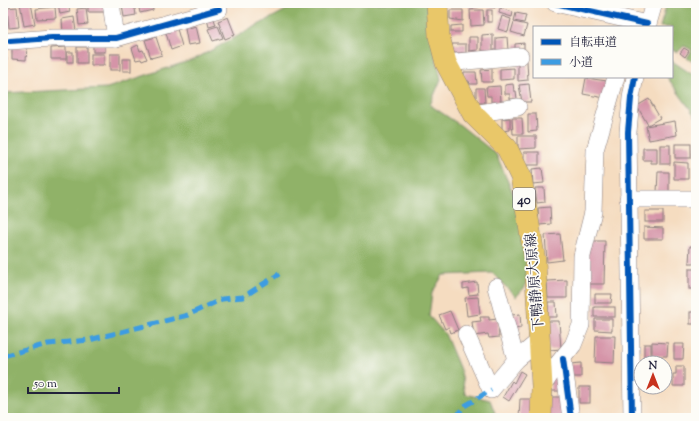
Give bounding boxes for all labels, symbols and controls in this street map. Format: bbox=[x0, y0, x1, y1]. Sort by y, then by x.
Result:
legend bbox=[533, 26, 673, 78]
text: 自転車道 bbox=[569, 34, 617, 52]
text: 小道 bbox=[569, 54, 593, 72]
road number: 40 bbox=[513, 188, 535, 210]
street label: 下鴨静原大原線 bbox=[522, 232, 550, 332]
north arrow bbox=[633, 355, 673, 395]
text: N bbox=[648, 358, 658, 374]
scale bar bbox=[28, 369, 119, 395]
text: 50 m bbox=[33, 375, 57, 393]

